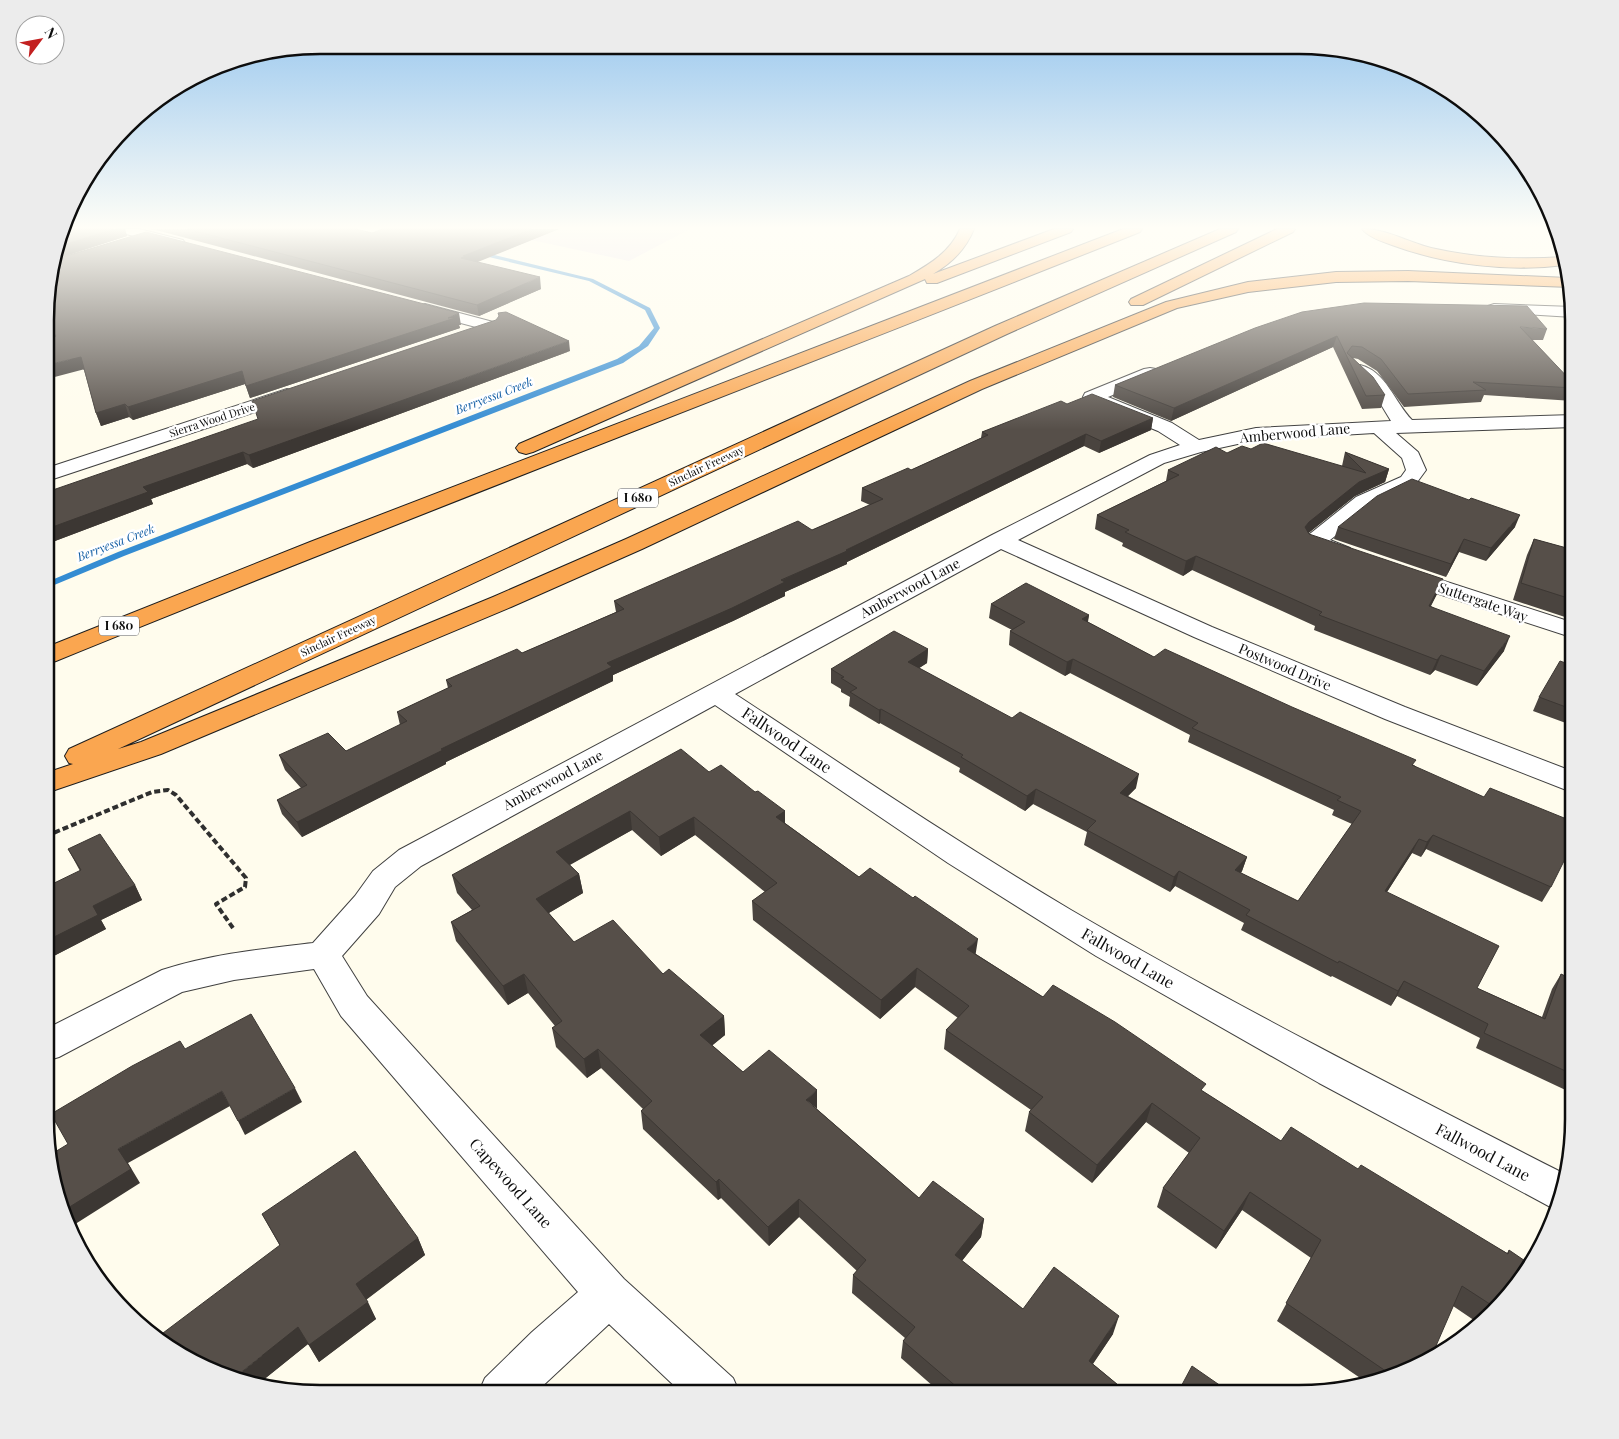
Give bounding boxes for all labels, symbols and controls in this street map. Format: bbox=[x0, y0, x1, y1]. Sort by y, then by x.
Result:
north arrow bbox=[15, 15, 65, 65]
text: N bbox=[41, 24, 62, 42]
water label: Berryessa Creek bbox=[452, 373, 535, 418]
street label: Sierra Wood Drive bbox=[167, 398, 257, 440]
street label: Amberwood Lane bbox=[1238, 418, 1351, 447]
street label: Sinclair Freeway bbox=[666, 441, 746, 490]
road number: I 680 bbox=[618, 488, 658, 508]
water label: Berryessa Creek bbox=[74, 520, 157, 565]
street label: Amberwood Lane bbox=[856, 553, 963, 622]
street label: Suttergate Way bbox=[1436, 577, 1530, 626]
street label: Sinclair Freeway bbox=[298, 611, 378, 660]
road number: I 680 bbox=[99, 616, 139, 636]
street label: Postwood Drive bbox=[1236, 638, 1334, 695]
street label: Fallwood Lane bbox=[738, 702, 836, 777]
street label: Amberwood Lane bbox=[499, 745, 606, 814]
street label: Fallwood Lane bbox=[1078, 922, 1179, 993]
street label: Fallwood Lane bbox=[1432, 1118, 1534, 1185]
street label: Capewood Lane bbox=[465, 1133, 557, 1232]

